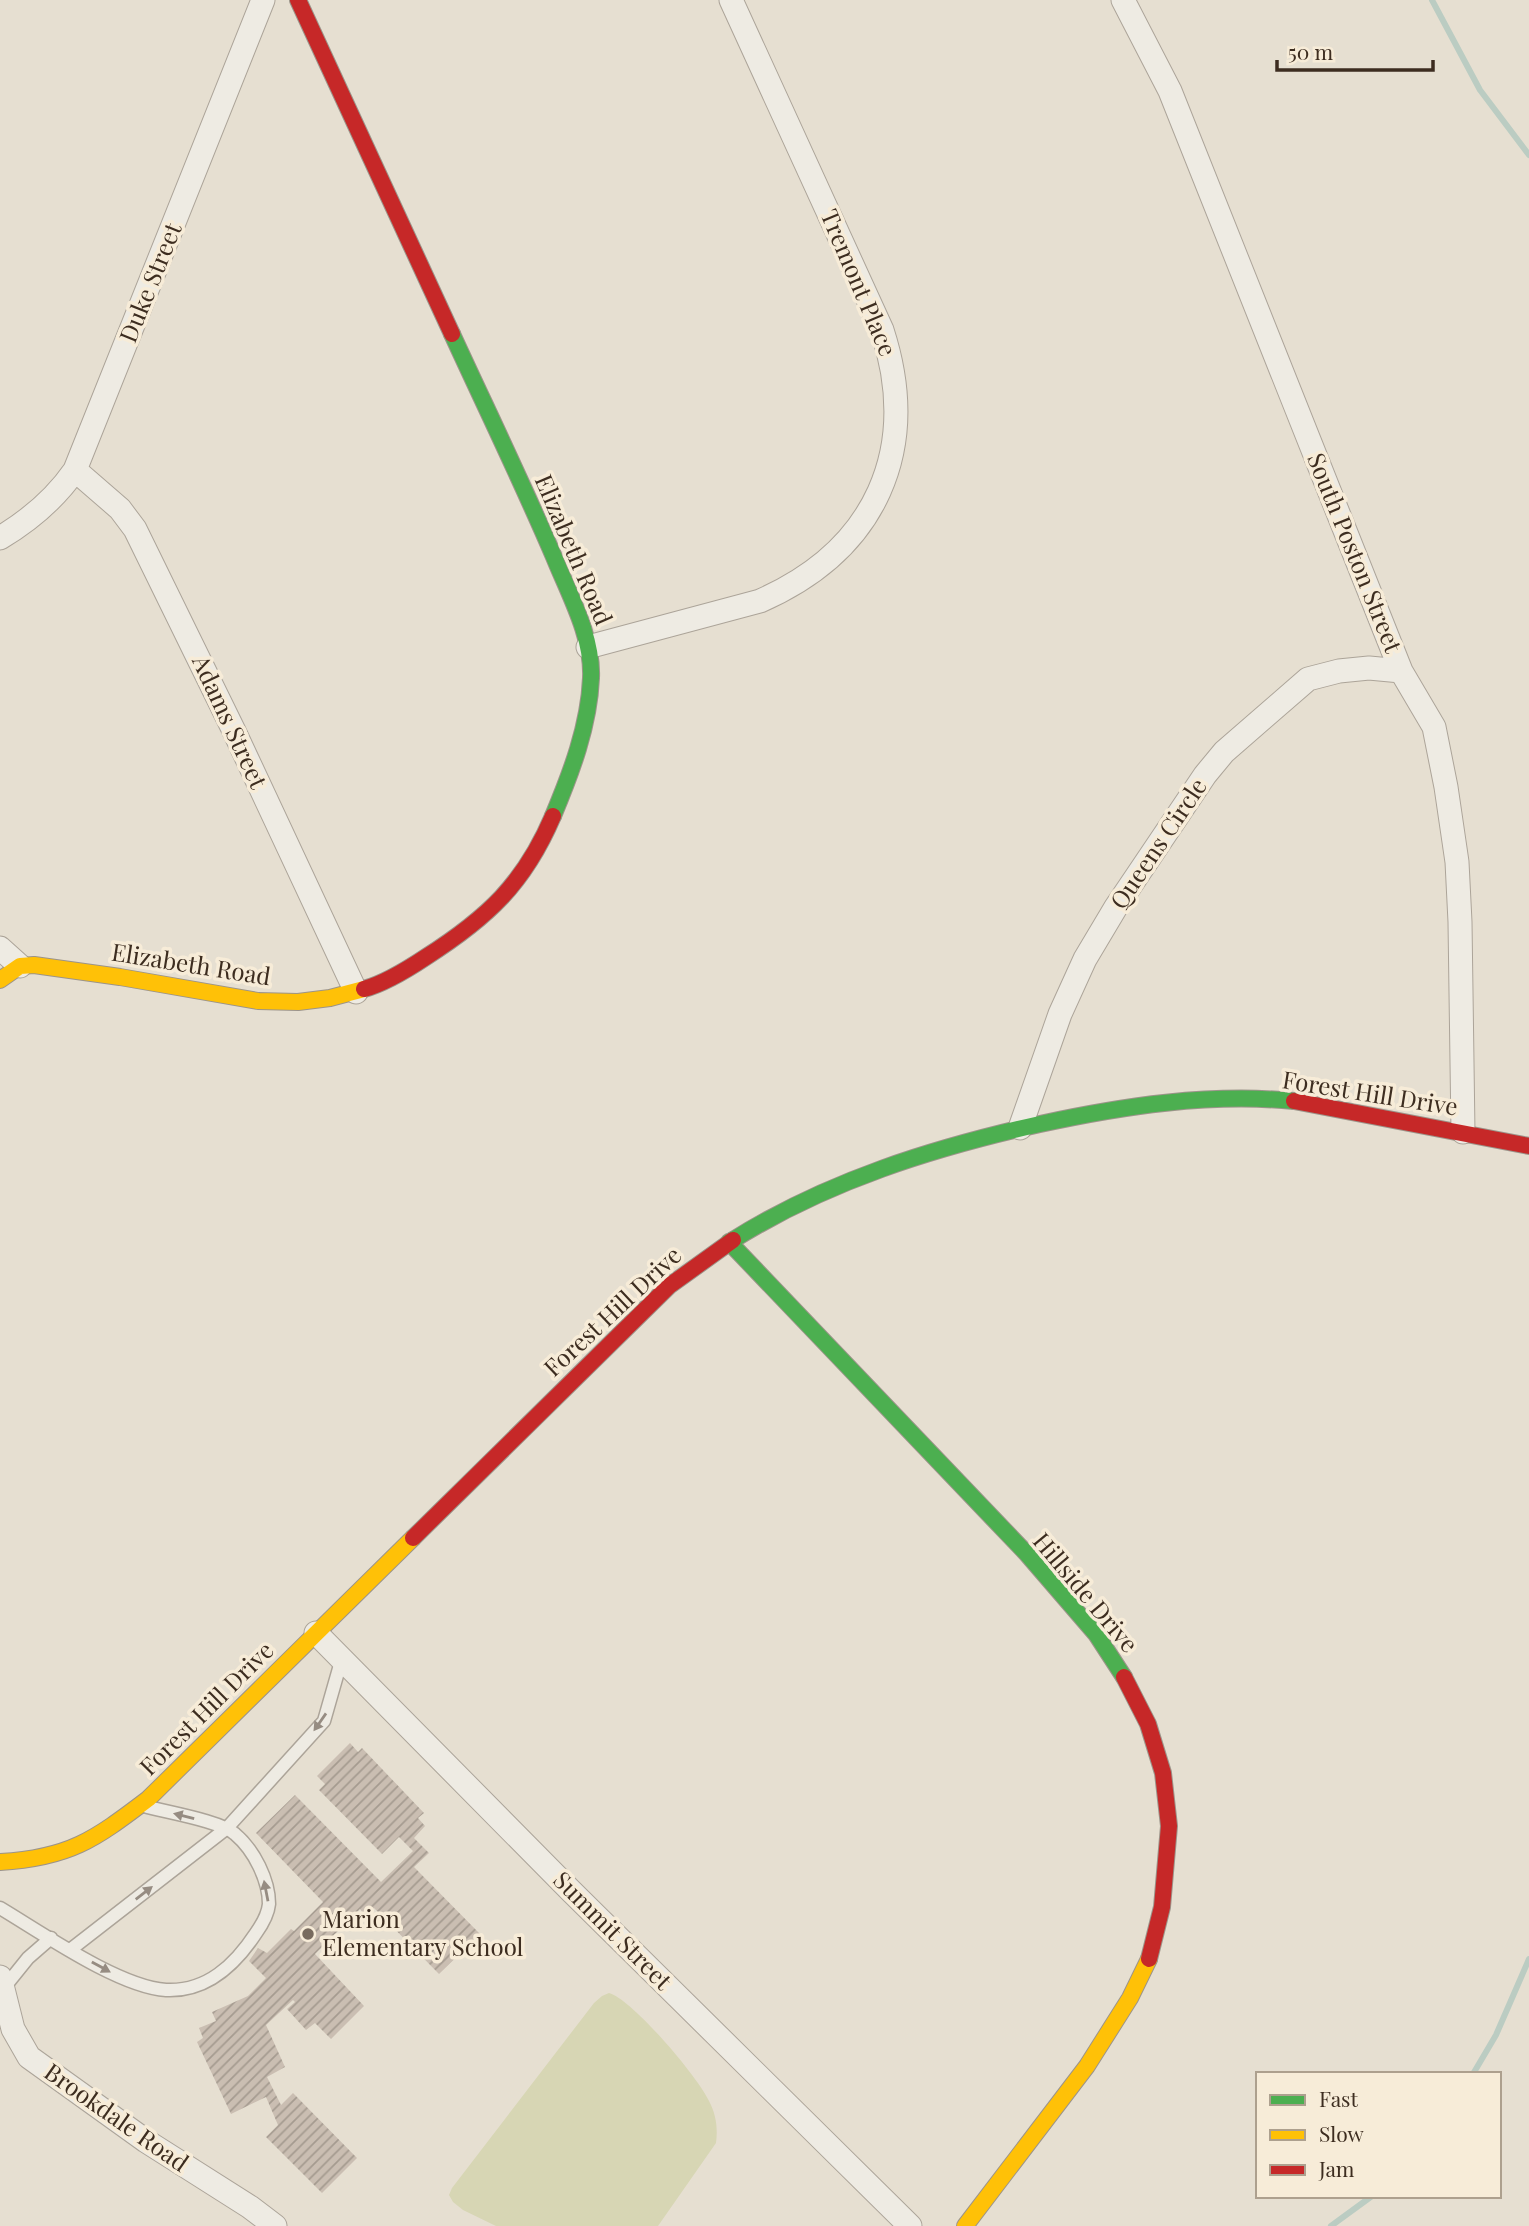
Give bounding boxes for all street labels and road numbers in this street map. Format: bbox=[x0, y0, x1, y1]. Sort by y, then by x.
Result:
street label: Tremont Place bbox=[815, 204, 905, 361]
street label: Duke Street bbox=[111, 217, 188, 347]
street label: South Poston Street bbox=[1301, 448, 1411, 657]
street label: Elizabeth Road bbox=[529, 469, 621, 629]
street label: Adams Street bbox=[186, 648, 276, 793]
street label: Queens Circle bbox=[1102, 771, 1213, 915]
street label: Elizabeth Road bbox=[109, 935, 273, 991]
street label: Forest Hill Drive bbox=[1280, 1062, 1460, 1122]
street label: Forest Hill Drive bbox=[536, 1238, 687, 1383]
street label: Hillside Drive bbox=[1027, 1525, 1146, 1658]
street label: Forest Hill Drive bbox=[132, 1634, 279, 1781]
street label: Summit Street bbox=[547, 1863, 680, 1996]
street label: Brookdale Road bbox=[39, 2055, 196, 2178]

